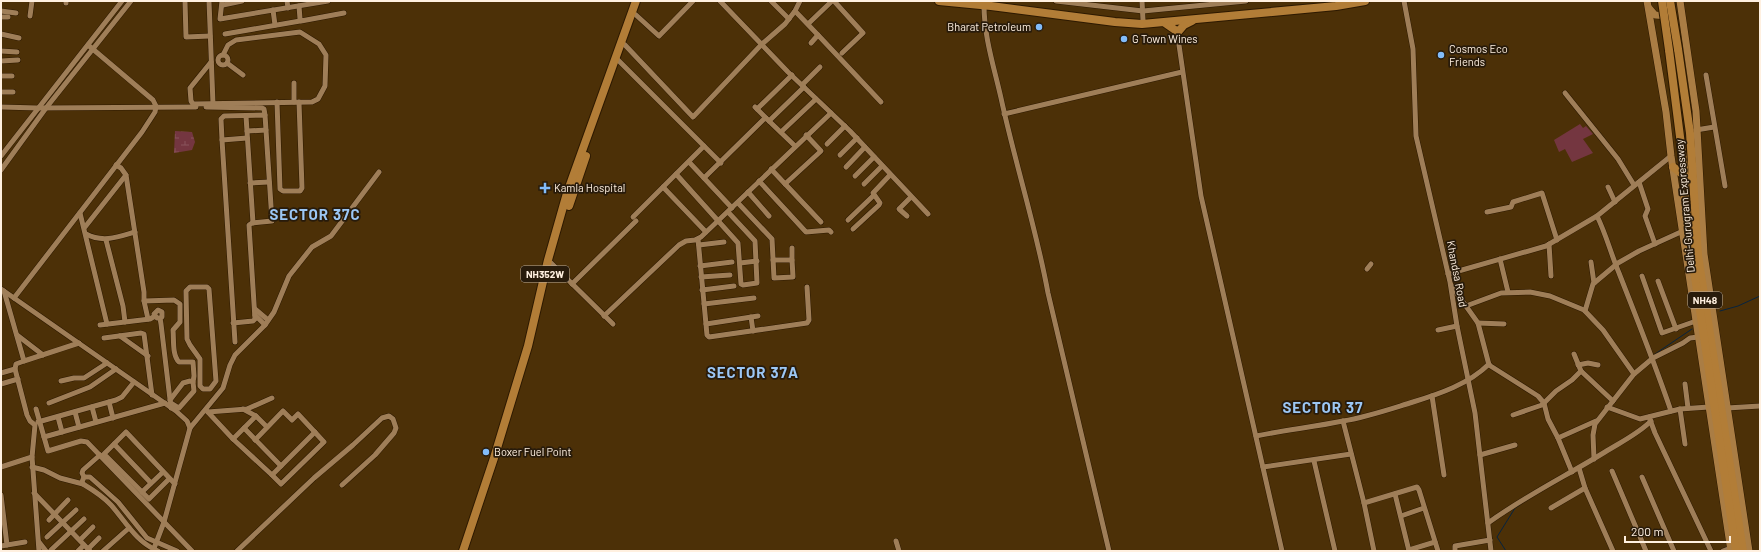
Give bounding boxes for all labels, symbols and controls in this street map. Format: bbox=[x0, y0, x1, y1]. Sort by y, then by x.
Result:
place label: Bharat Petroleum bbox=[947, 20, 1031, 33]
marker: Bharat Petroleum bbox=[1034, 22, 1044, 32]
place label: G Town Wines bbox=[1132, 32, 1198, 45]
marker: G Town Wines bbox=[1119, 34, 1129, 44]
place label: Cosmos Eco Friends bbox=[1449, 42, 1508, 68]
marker: Cosmos Eco Friends bbox=[1436, 50, 1446, 60]
street label: Delhi-Gurugram Expressway bbox=[1672, 139, 1697, 273]
place label: Kamla Hospital bbox=[554, 181, 625, 194]
marker: Kamla Hospital bbox=[539, 182, 551, 194]
district label: SECTOR 37C bbox=[269, 205, 361, 223]
street label: Khandsa Road bbox=[1445, 240, 1470, 308]
road number: NH352W bbox=[521, 266, 569, 282]
road number: NH48 bbox=[1688, 292, 1722, 308]
district label: SECTOR 37A bbox=[707, 363, 799, 381]
district label: SECTOR 37 bbox=[1282, 398, 1364, 416]
place label: Boxer Fuel Point bbox=[494, 445, 571, 458]
marker: Boxer Fuel Point bbox=[481, 447, 491, 457]
scale bar bbox=[1625, 518, 1730, 544]
text: 200 m bbox=[1631, 524, 1663, 538]

